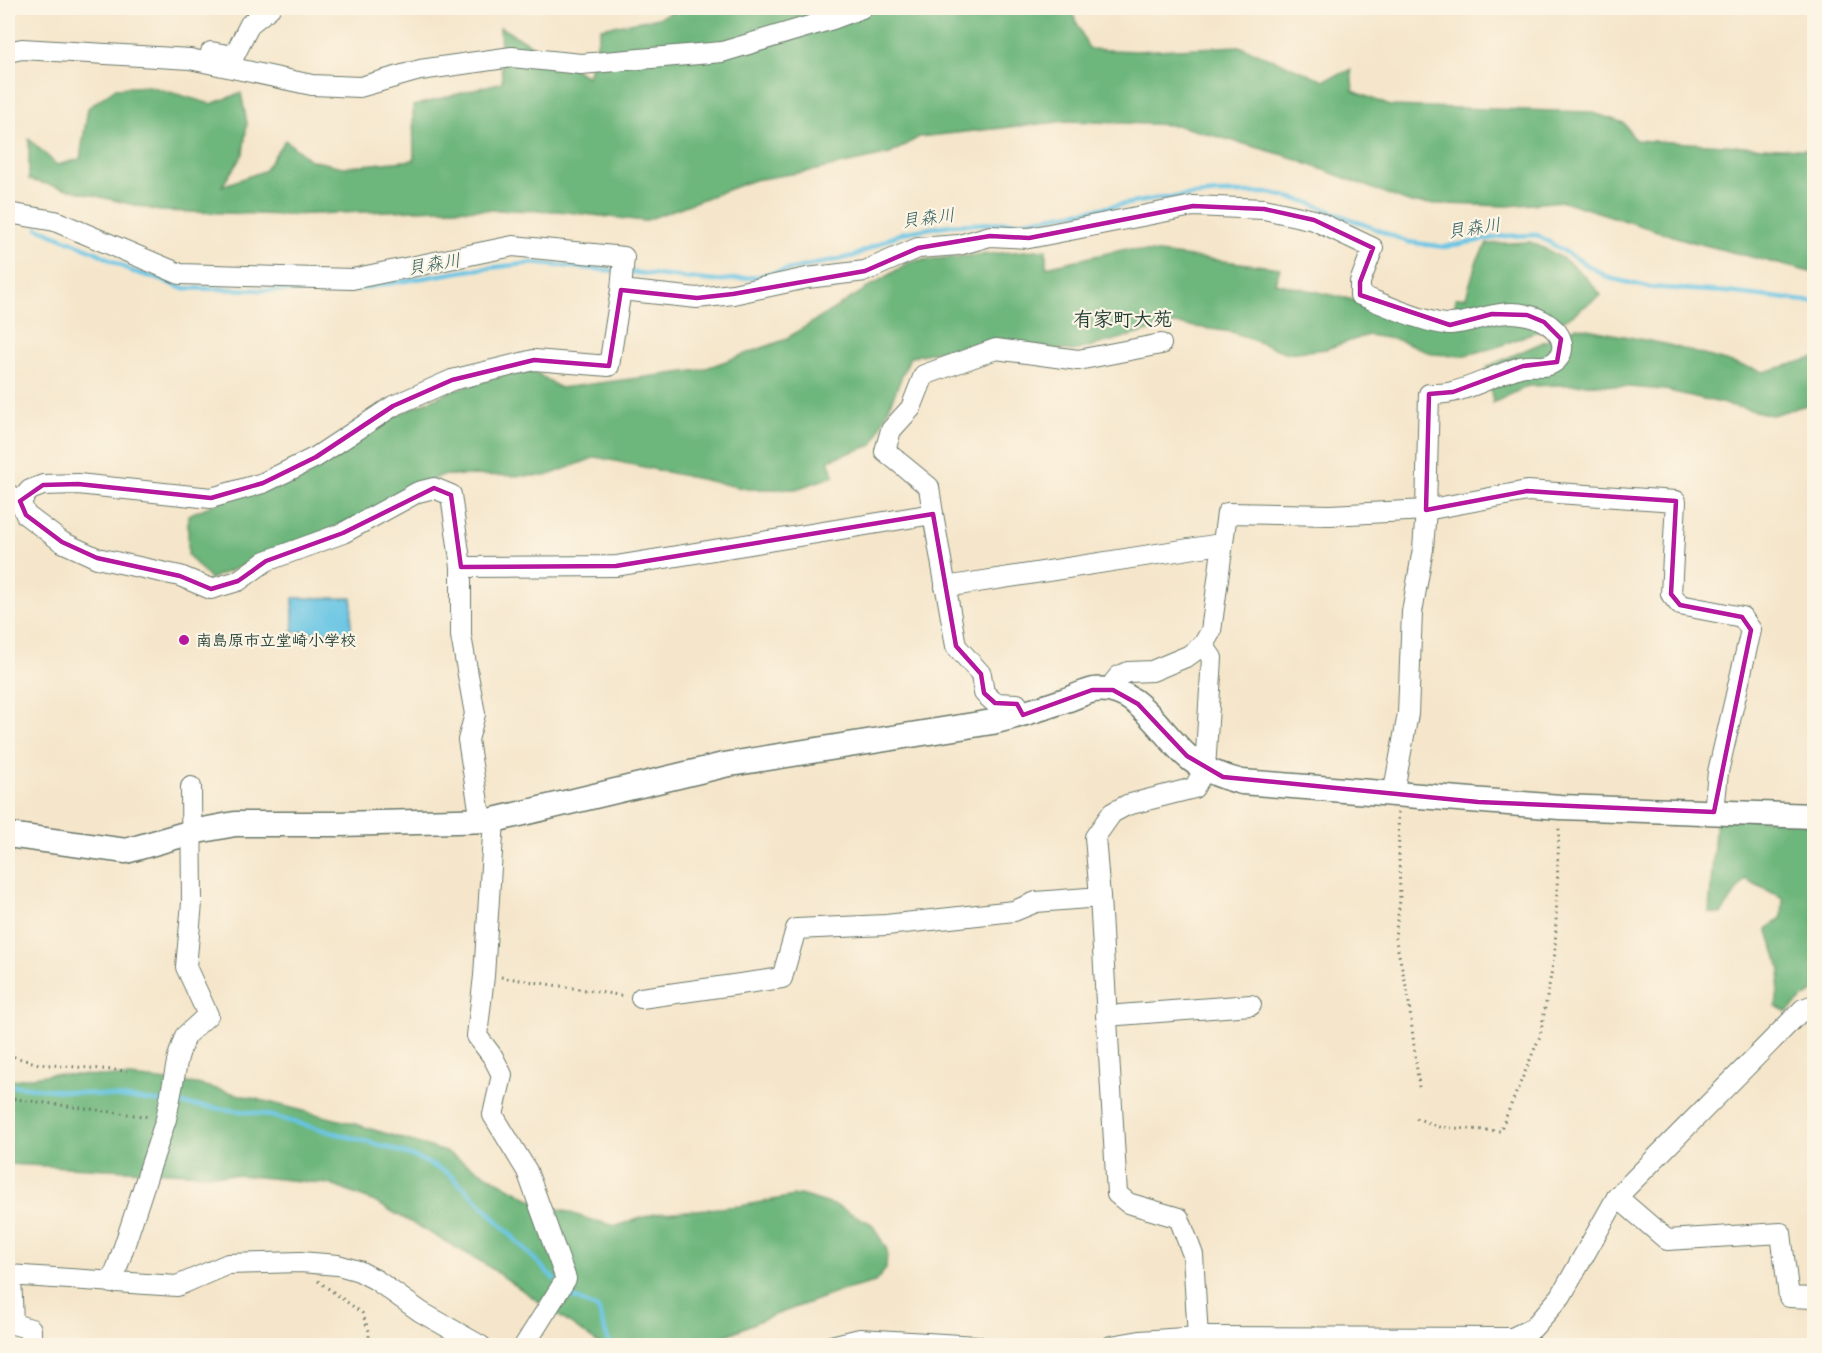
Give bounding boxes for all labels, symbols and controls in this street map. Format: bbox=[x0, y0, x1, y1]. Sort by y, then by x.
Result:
water label: 貝森川 bbox=[899, 199, 957, 237]
water label: 貝森川 bbox=[1445, 208, 1503, 248]
water label: 貝森川 bbox=[405, 244, 463, 284]
district label: 有家町大苑 bbox=[1073, 302, 1173, 337]
place label: 南島原市立堂崎小学校 bbox=[196, 626, 356, 655]
marker: 南島原市立堂崎小学校 bbox=[177, 633, 191, 647]

